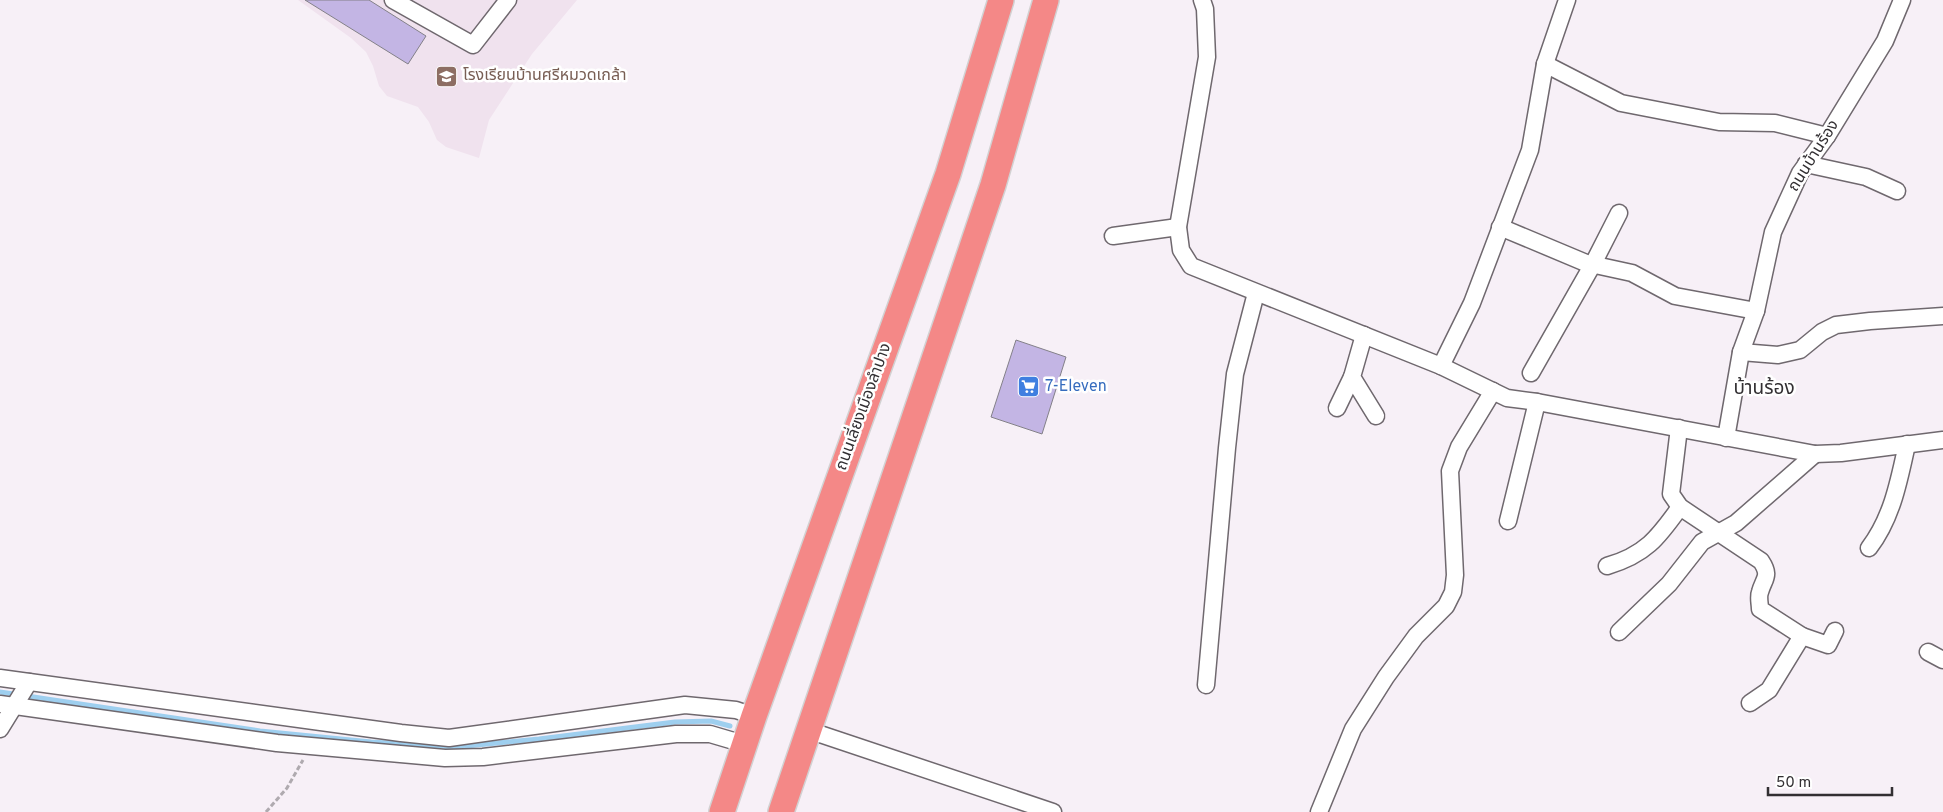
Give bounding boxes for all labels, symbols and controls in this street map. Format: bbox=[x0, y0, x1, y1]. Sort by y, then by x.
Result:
school or university icon: โรงเรียนบ้านศรีหมวดเกล้า bbox=[435, 64, 459, 88]
place label: โรงเรียนบ้านศรีหมวดเกล้า bbox=[463, 66, 627, 86]
street label: ถนนบ้านร้อง bbox=[1784, 116, 1844, 196]
street label: ถนนเลี่ยงเมืองลำปาง bbox=[829, 340, 896, 473]
supermarket icon: 7-Eleven bbox=[1017, 375, 1041, 399]
district label: บ้านร้อง bbox=[1733, 376, 1795, 401]
place label: 7-Eleven bbox=[1045, 377, 1107, 397]
scale bar bbox=[1768, 764, 1892, 796]
text: 50 m bbox=[1776, 774, 1811, 793]

